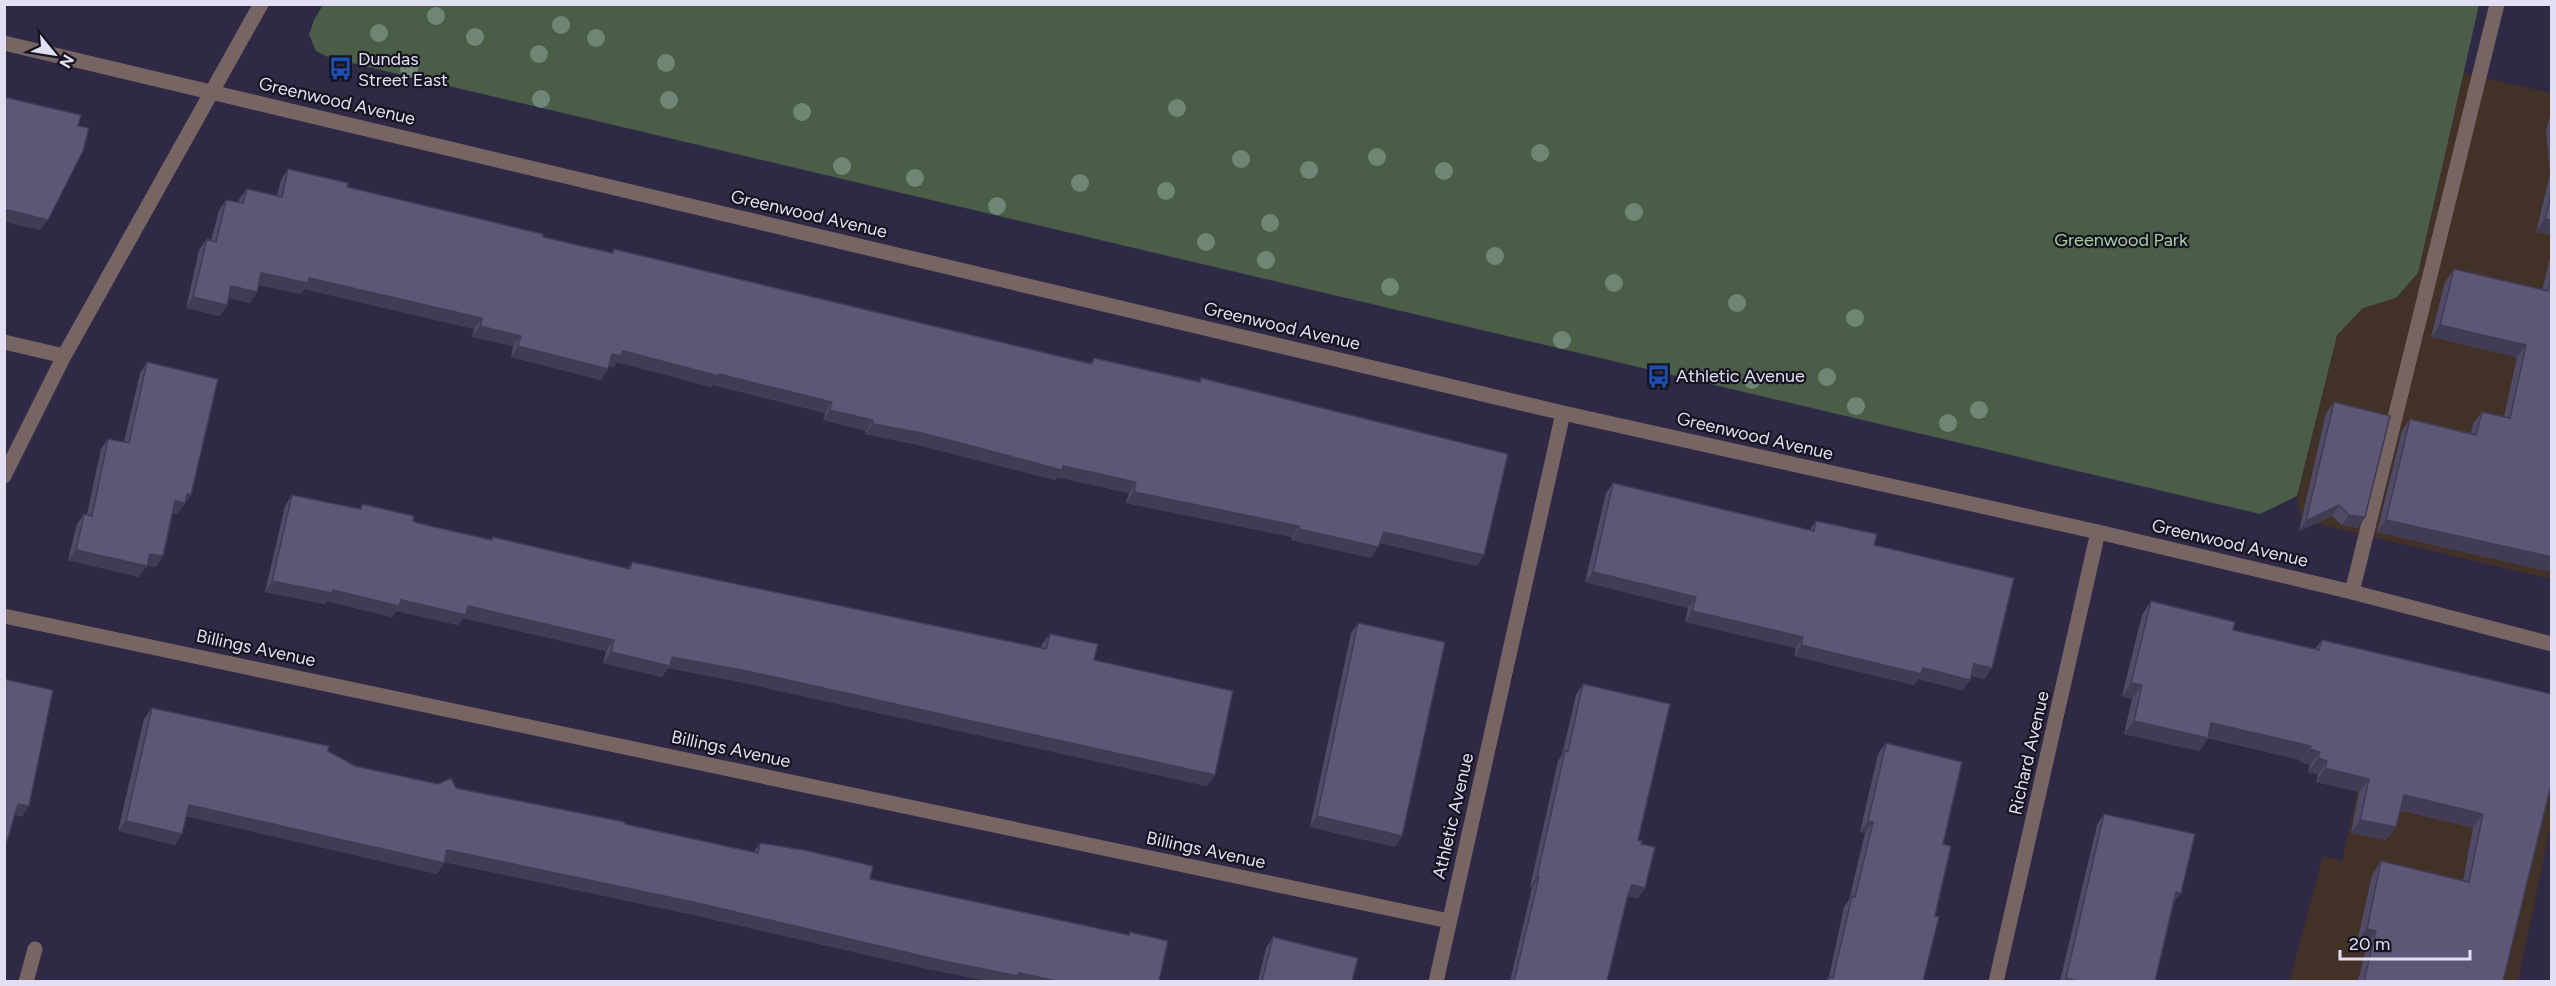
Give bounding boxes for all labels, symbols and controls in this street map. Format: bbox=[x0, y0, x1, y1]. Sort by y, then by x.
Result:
north arrow bbox=[24, 24, 84, 84]
place label: Dundas Street East bbox=[358, 48, 448, 91]
text: N bbox=[55, 51, 78, 71]
bus stop icon: Dundas Street East bbox=[327, 56, 353, 82]
street label: Greenwood Avenue bbox=[257, 72, 418, 130]
street label: Greenwood Avenue bbox=[729, 185, 890, 243]
park label: Greenwood Park bbox=[2054, 229, 2188, 251]
street label: Greenwood Avenue bbox=[1202, 297, 1363, 355]
bus stop icon: Athletic Avenue bbox=[1645, 363, 1671, 389]
place label: Athletic Avenue bbox=[1676, 365, 1805, 387]
street label: Greenwood Avenue bbox=[1675, 407, 1836, 465]
street label: Greenwood Avenue bbox=[2150, 514, 2311, 572]
street label: Billings Avenue bbox=[194, 625, 318, 671]
street label: Richard Avenue bbox=[2004, 689, 2054, 817]
street label: Billings Avenue bbox=[669, 726, 793, 772]
street label: Athletic Avenue bbox=[1428, 751, 1478, 881]
street label: Billings Avenue bbox=[1144, 827, 1268, 873]
scale bar bbox=[2340, 923, 2470, 961]
text: 20 m bbox=[2349, 933, 2390, 955]

